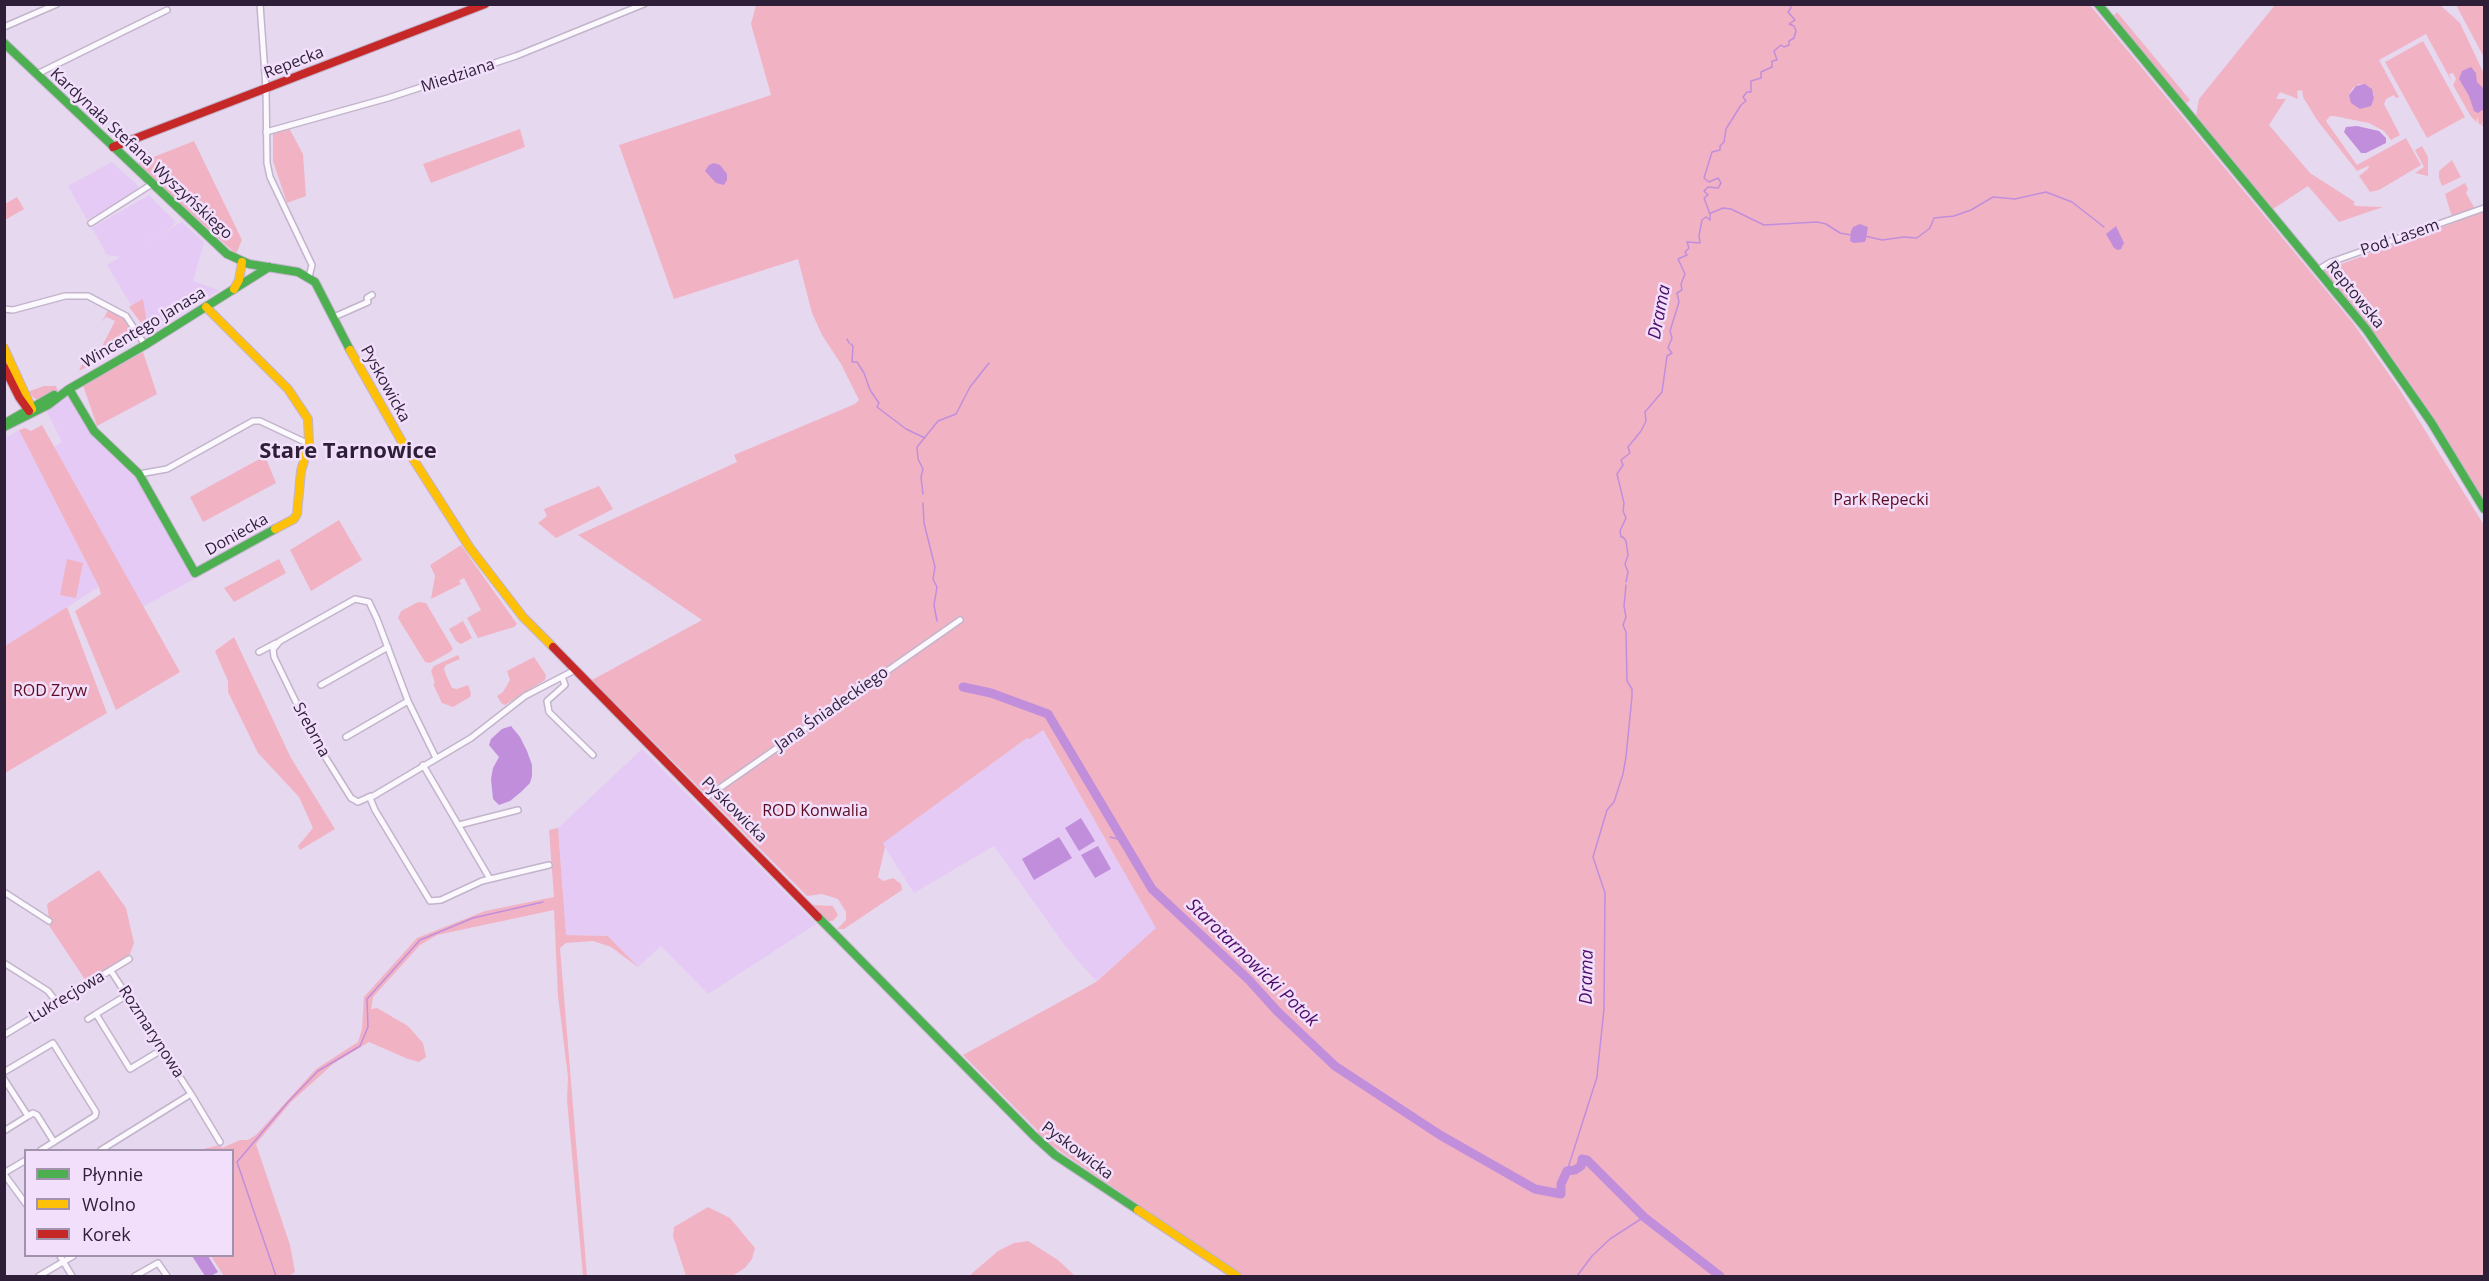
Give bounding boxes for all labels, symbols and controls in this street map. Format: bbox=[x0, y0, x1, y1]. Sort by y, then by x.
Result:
street label: Repecka bbox=[261, 43, 327, 83]
street label: Miedziana bbox=[419, 55, 497, 97]
street label: Kardynała Stefana Wyszyńskiego bbox=[46, 64, 236, 244]
street label: Pod Lasem bbox=[2358, 216, 2442, 260]
street label: Reptowska bbox=[2322, 257, 2388, 333]
water label: Drama bbox=[1644, 283, 1676, 341]
street label: Wincentego Janasa bbox=[79, 284, 209, 372]
street label: Pyskowicka bbox=[356, 342, 414, 426]
district label: Stare Tarnowice bbox=[259, 439, 437, 465]
park label: Park Repecki bbox=[1833, 490, 1929, 510]
street label: Doniecka bbox=[202, 510, 272, 560]
street label: Jana Śniadeckiego bbox=[772, 663, 892, 755]
park label: ROD Zryw bbox=[13, 681, 87, 701]
street label: Srebrna bbox=[288, 699, 334, 761]
street label: Pyskowicka bbox=[697, 773, 771, 847]
park label: ROD Konwalia bbox=[762, 801, 868, 821]
water label: Starotarnowicki Potok bbox=[1182, 894, 1322, 1032]
water label: Drama bbox=[1576, 949, 1598, 1005]
street label: Lukrecjowa bbox=[26, 967, 108, 1027]
street label: Rozmarynowa bbox=[114, 982, 188, 1082]
street label: Pyskowicka bbox=[1037, 1118, 1117, 1184]
legend bbox=[24, 1149, 234, 1257]
text: Płynnie bbox=[82, 1162, 143, 1186]
text: Wolno bbox=[82, 1192, 136, 1216]
text: Korek bbox=[82, 1222, 131, 1246]

